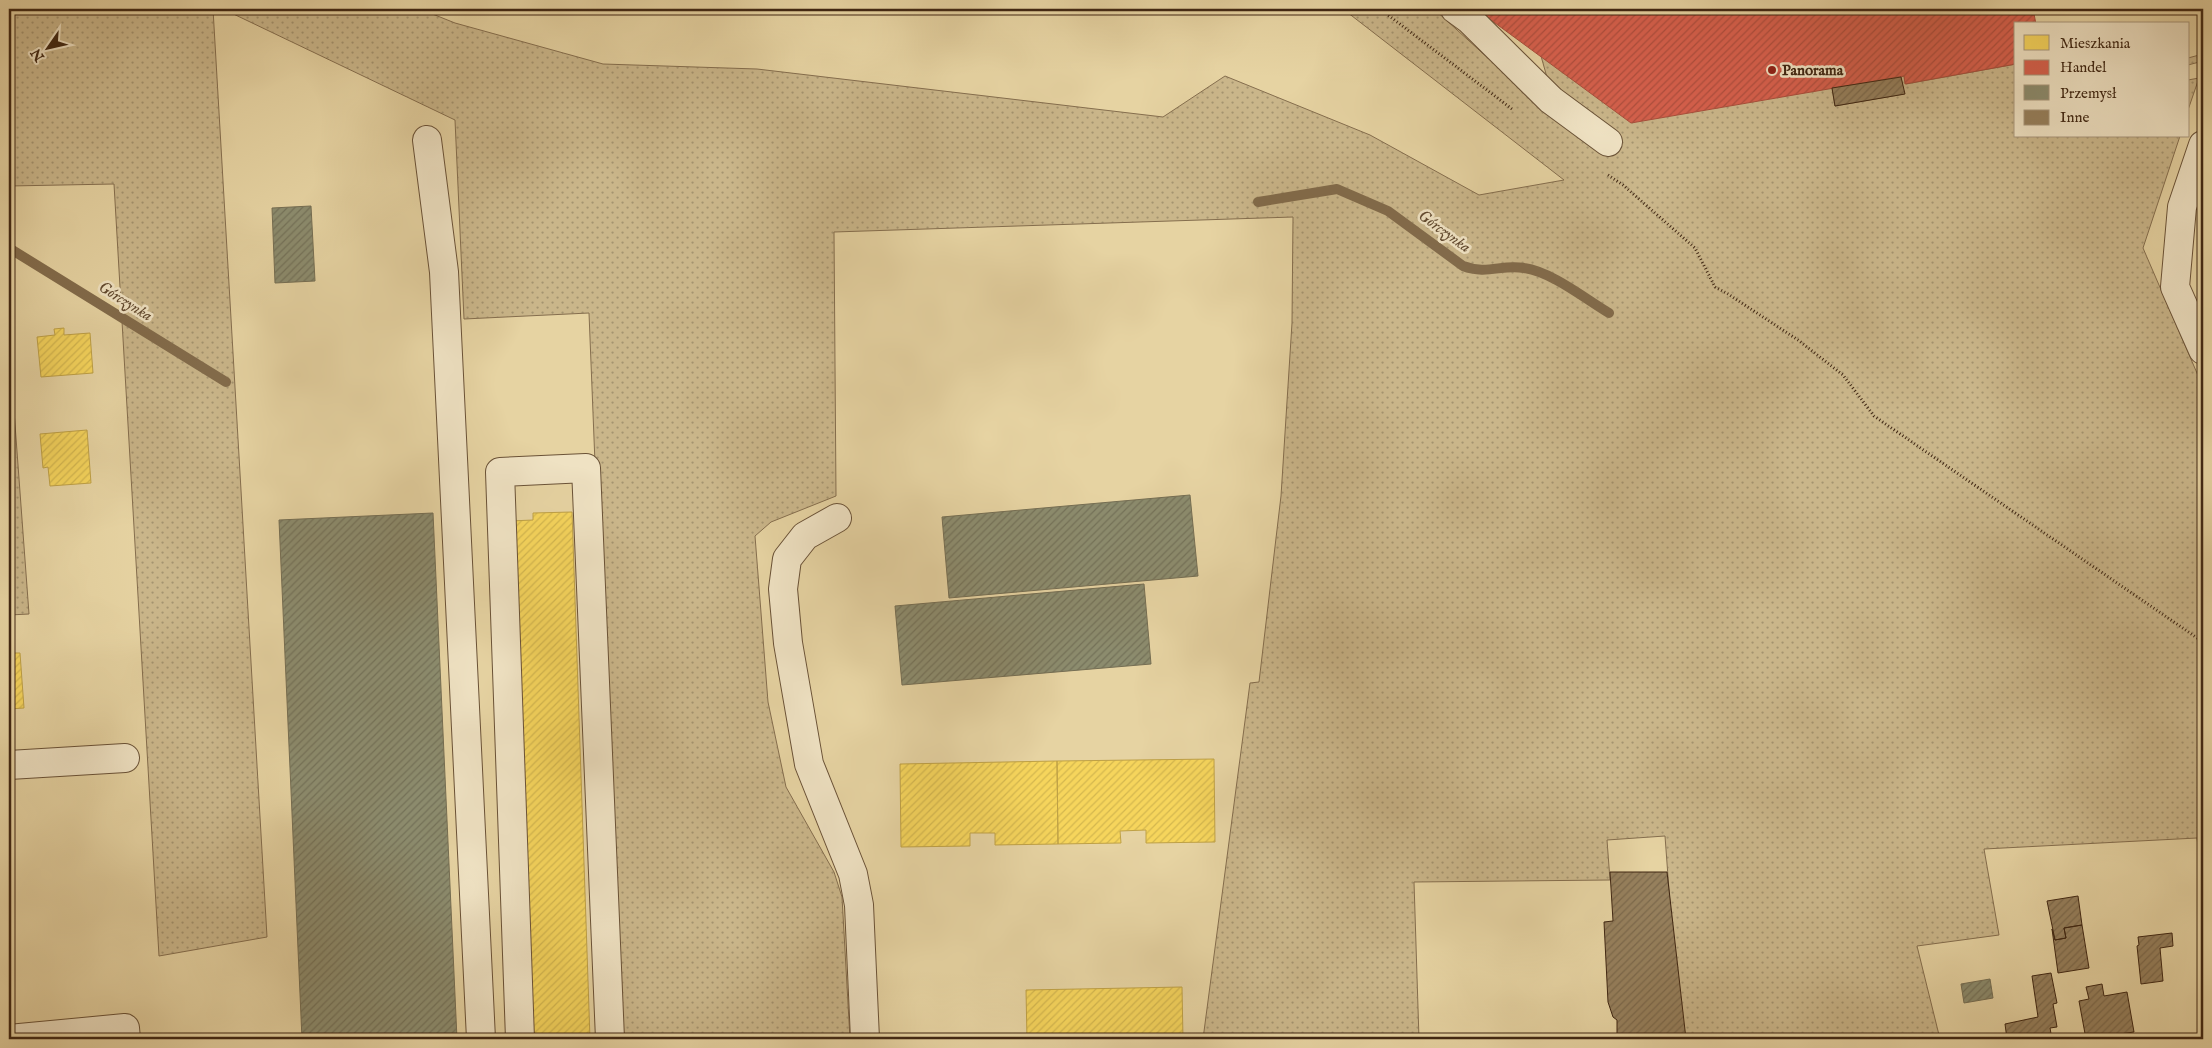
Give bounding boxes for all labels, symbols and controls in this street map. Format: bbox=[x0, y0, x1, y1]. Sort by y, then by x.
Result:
north arrow bbox=[22, 22, 72, 72]
legend bbox=[2014, 22, 2190, 138]
text: Mieszkania bbox=[2060, 34, 2131, 53]
text: N bbox=[27, 45, 49, 66]
text: Handel bbox=[2060, 58, 2107, 77]
place label: Panorama bbox=[1782, 61, 1844, 80]
marker: Panorama bbox=[1766, 64, 1778, 76]
text: Przemysł bbox=[2060, 84, 2117, 103]
text: Inne bbox=[2060, 108, 2089, 127]
water label: Górczynka bbox=[1414, 206, 1474, 258]
water label: Górczynka bbox=[94, 278, 156, 326]

